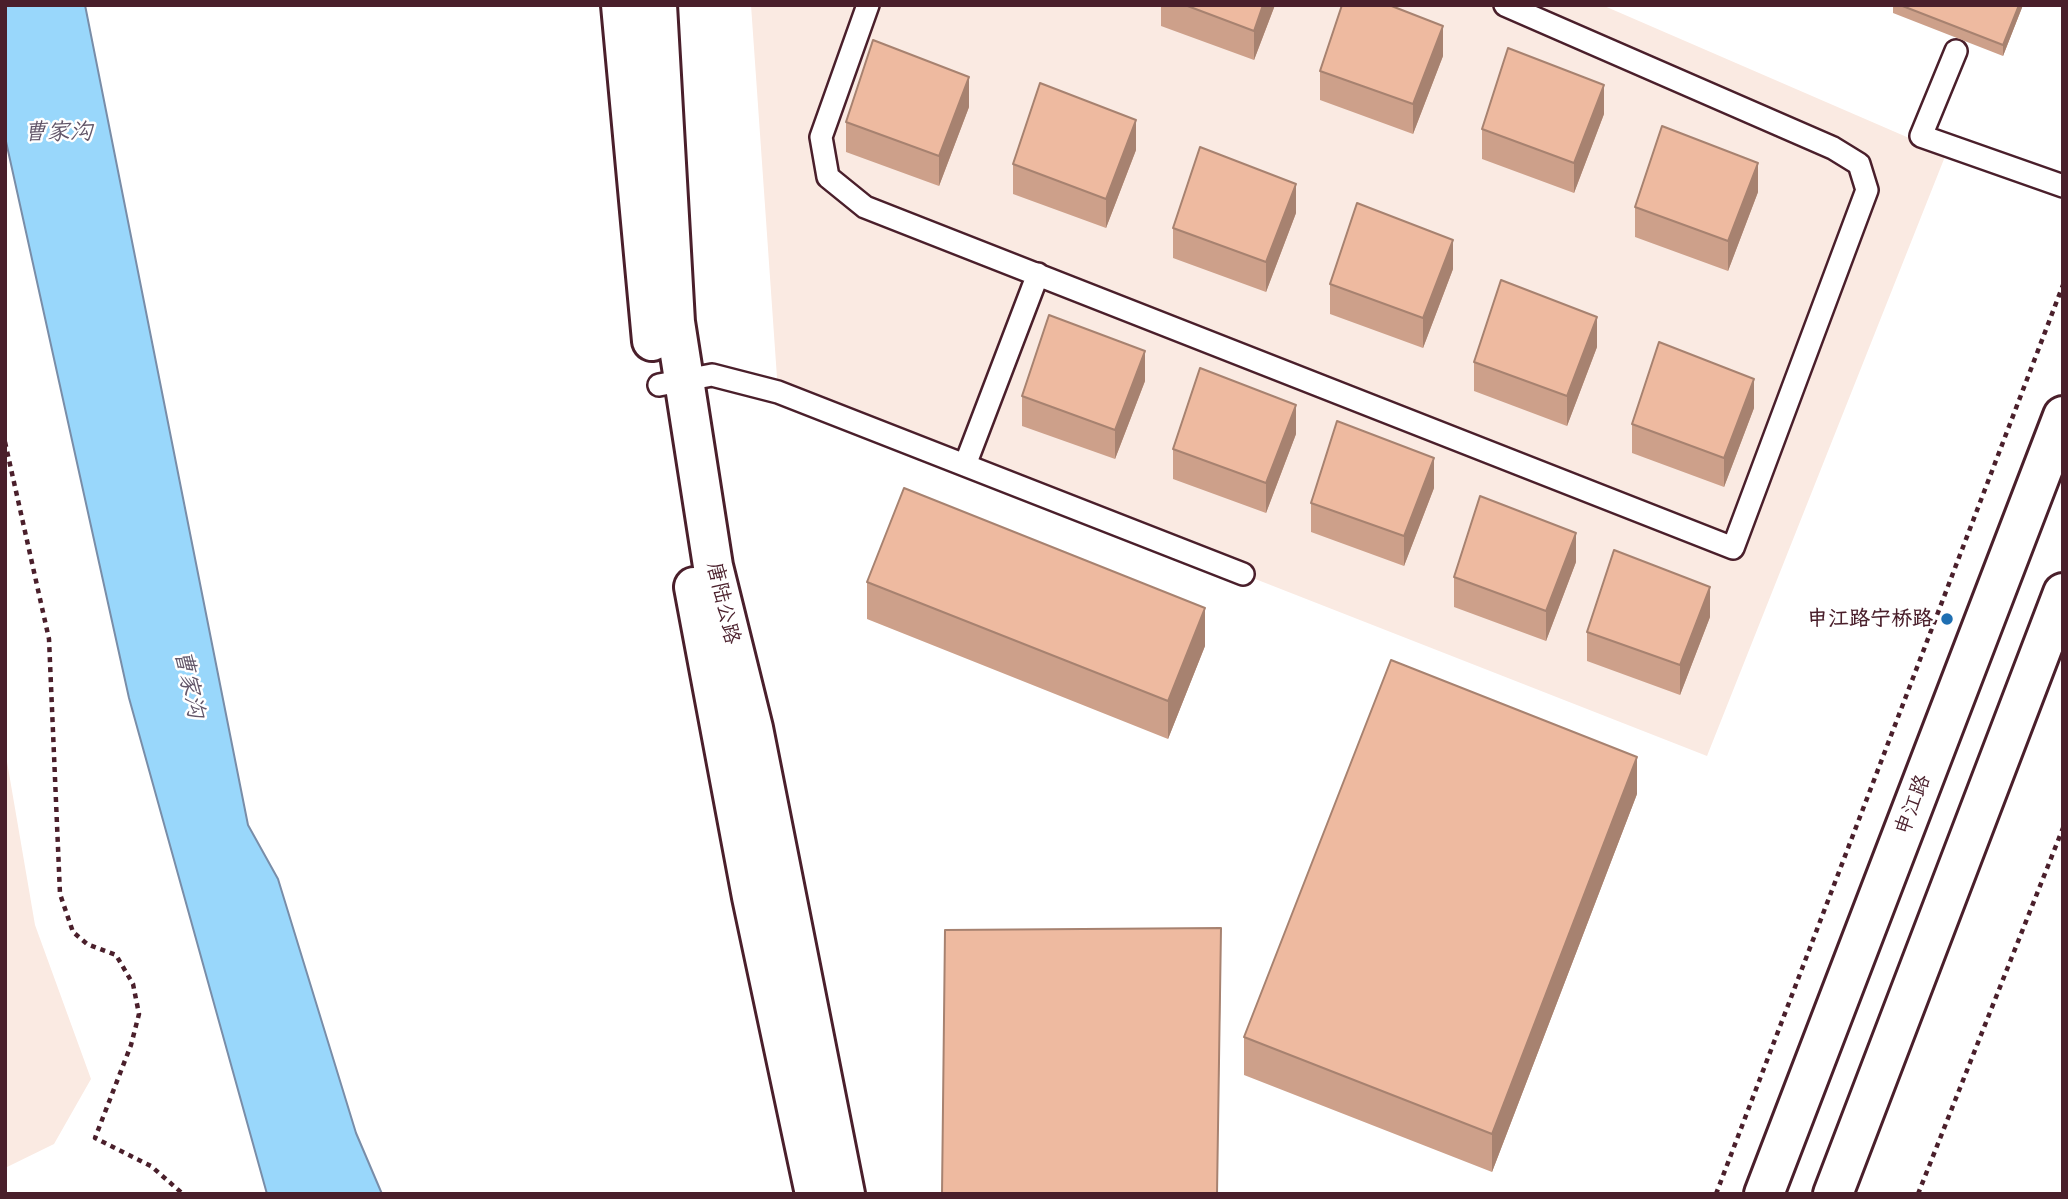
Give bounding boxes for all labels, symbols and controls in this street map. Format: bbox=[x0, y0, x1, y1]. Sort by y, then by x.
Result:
water label: 曹家沟 bbox=[24, 118, 92, 146]
street label: 唐陆公路 bbox=[701, 559, 745, 647]
place label: 申江路宁桥路 bbox=[1807, 606, 1933, 632]
marker: 申江路宁桥路 bbox=[1939, 611, 1955, 627]
water label: 曹家沟 bbox=[168, 647, 210, 721]
street label: 申江路 bbox=[1890, 771, 1936, 839]

